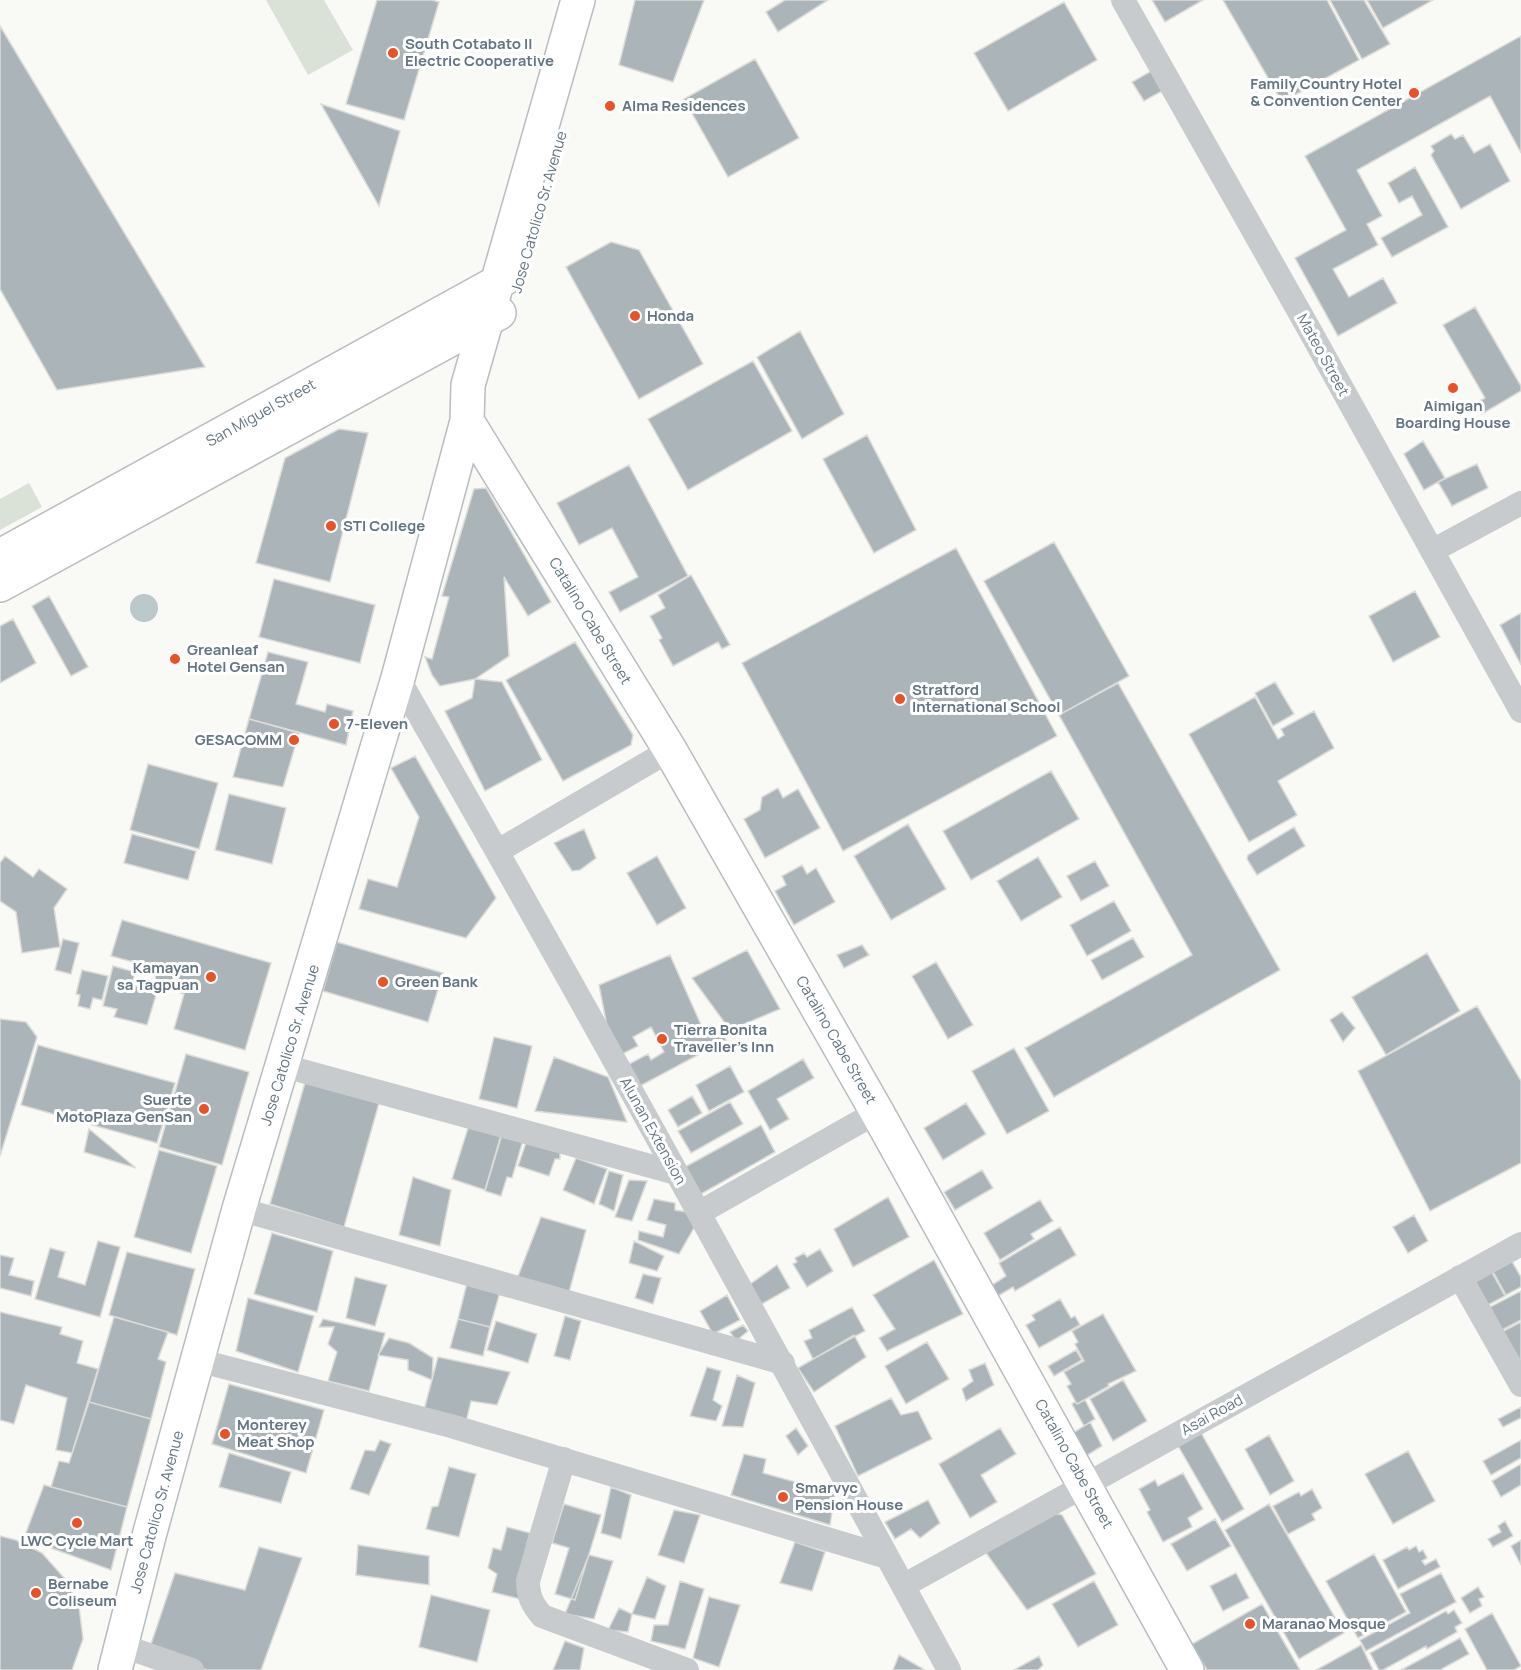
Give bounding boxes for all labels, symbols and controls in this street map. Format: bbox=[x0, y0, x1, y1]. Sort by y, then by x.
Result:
place label: South Cotabato II Electric Cooperative bbox=[405, 33, 554, 71]
marker: South Cotabato II Electric Cooperative bbox=[386, 46, 400, 60]
place label: Family Country Hotel & Convention Center bbox=[1250, 73, 1402, 111]
marker: Family Country Hotel & Convention Center bbox=[1407, 86, 1421, 100]
place label: Alma Residences bbox=[622, 95, 746, 116]
marker: Alma Residences bbox=[603, 99, 617, 113]
street label: Jose Catolico Sr. Avenue bbox=[505, 128, 572, 295]
place label: Honda bbox=[647, 305, 694, 326]
marker: Honda bbox=[628, 309, 642, 323]
street label: Mateo Street bbox=[1292, 310, 1355, 400]
street label: San Miguel Street bbox=[202, 374, 320, 451]
marker: Aimigan Boarding House bbox=[1446, 381, 1460, 395]
place label: Aimigan Boarding House bbox=[1396, 395, 1510, 433]
place label: STI College bbox=[343, 515, 425, 536]
marker: STI College bbox=[324, 519, 338, 533]
street label: Catalino Cabe Street bbox=[544, 553, 637, 688]
place label: Greanleaf Hotel Gensan bbox=[187, 639, 285, 677]
marker: Greanleaf Hotel Gensan bbox=[168, 652, 182, 666]
place label: Stratford International School bbox=[912, 679, 1061, 717]
marker: Stratford International School bbox=[893, 692, 907, 706]
place label: 7-Eleven bbox=[346, 713, 408, 734]
marker: 7-Eleven bbox=[327, 717, 341, 731]
place label: GESACOMM bbox=[195, 729, 282, 750]
marker: GESACOMM bbox=[287, 733, 301, 747]
place label: Kamayan sa Tagpuan bbox=[117, 957, 199, 995]
street label: Jose Catolico Sr. Avenue bbox=[255, 961, 324, 1128]
marker: Kamayan sa Tagpuan bbox=[204, 970, 218, 984]
place label: Green Bank bbox=[395, 971, 479, 992]
street label: Catalino Cabe Street bbox=[791, 972, 882, 1108]
marker: Green Bank bbox=[376, 975, 390, 989]
place label: Tierra Bonita Traveller's Inn bbox=[674, 1019, 774, 1057]
marker: Tierra Bonita Traveller's Inn bbox=[655, 1032, 669, 1046]
street label: Alunan Extension bbox=[615, 1073, 692, 1188]
place label: Suerte MotoPlaza GenSan bbox=[56, 1089, 192, 1127]
marker: Suerte MotoPlaza GenSan bbox=[197, 1102, 211, 1116]
street label: Asai Road bbox=[1177, 1389, 1246, 1440]
street label: Catalino Cabe Street bbox=[1030, 1395, 1119, 1532]
place label: Monterey Meat Shop bbox=[237, 1414, 315, 1452]
marker: Monterey Meat Shop bbox=[218, 1427, 232, 1441]
street label: Jose Catolico Sr. Avenue bbox=[125, 1428, 188, 1596]
place label: Smarvyc Pension House bbox=[795, 1477, 903, 1515]
marker: Smarvyc Pension House bbox=[776, 1490, 790, 1504]
marker: LWC Cycle Mart bbox=[70, 1516, 84, 1530]
place label: LWC Cycle Mart bbox=[21, 1530, 133, 1551]
place label: Bernabe Coliseum bbox=[48, 1573, 117, 1611]
marker: Bernabe Coliseum bbox=[29, 1586, 43, 1600]
place label: Maranao Mosque bbox=[1262, 1613, 1386, 1634]
marker: Maranao Mosque bbox=[1243, 1617, 1257, 1631]

